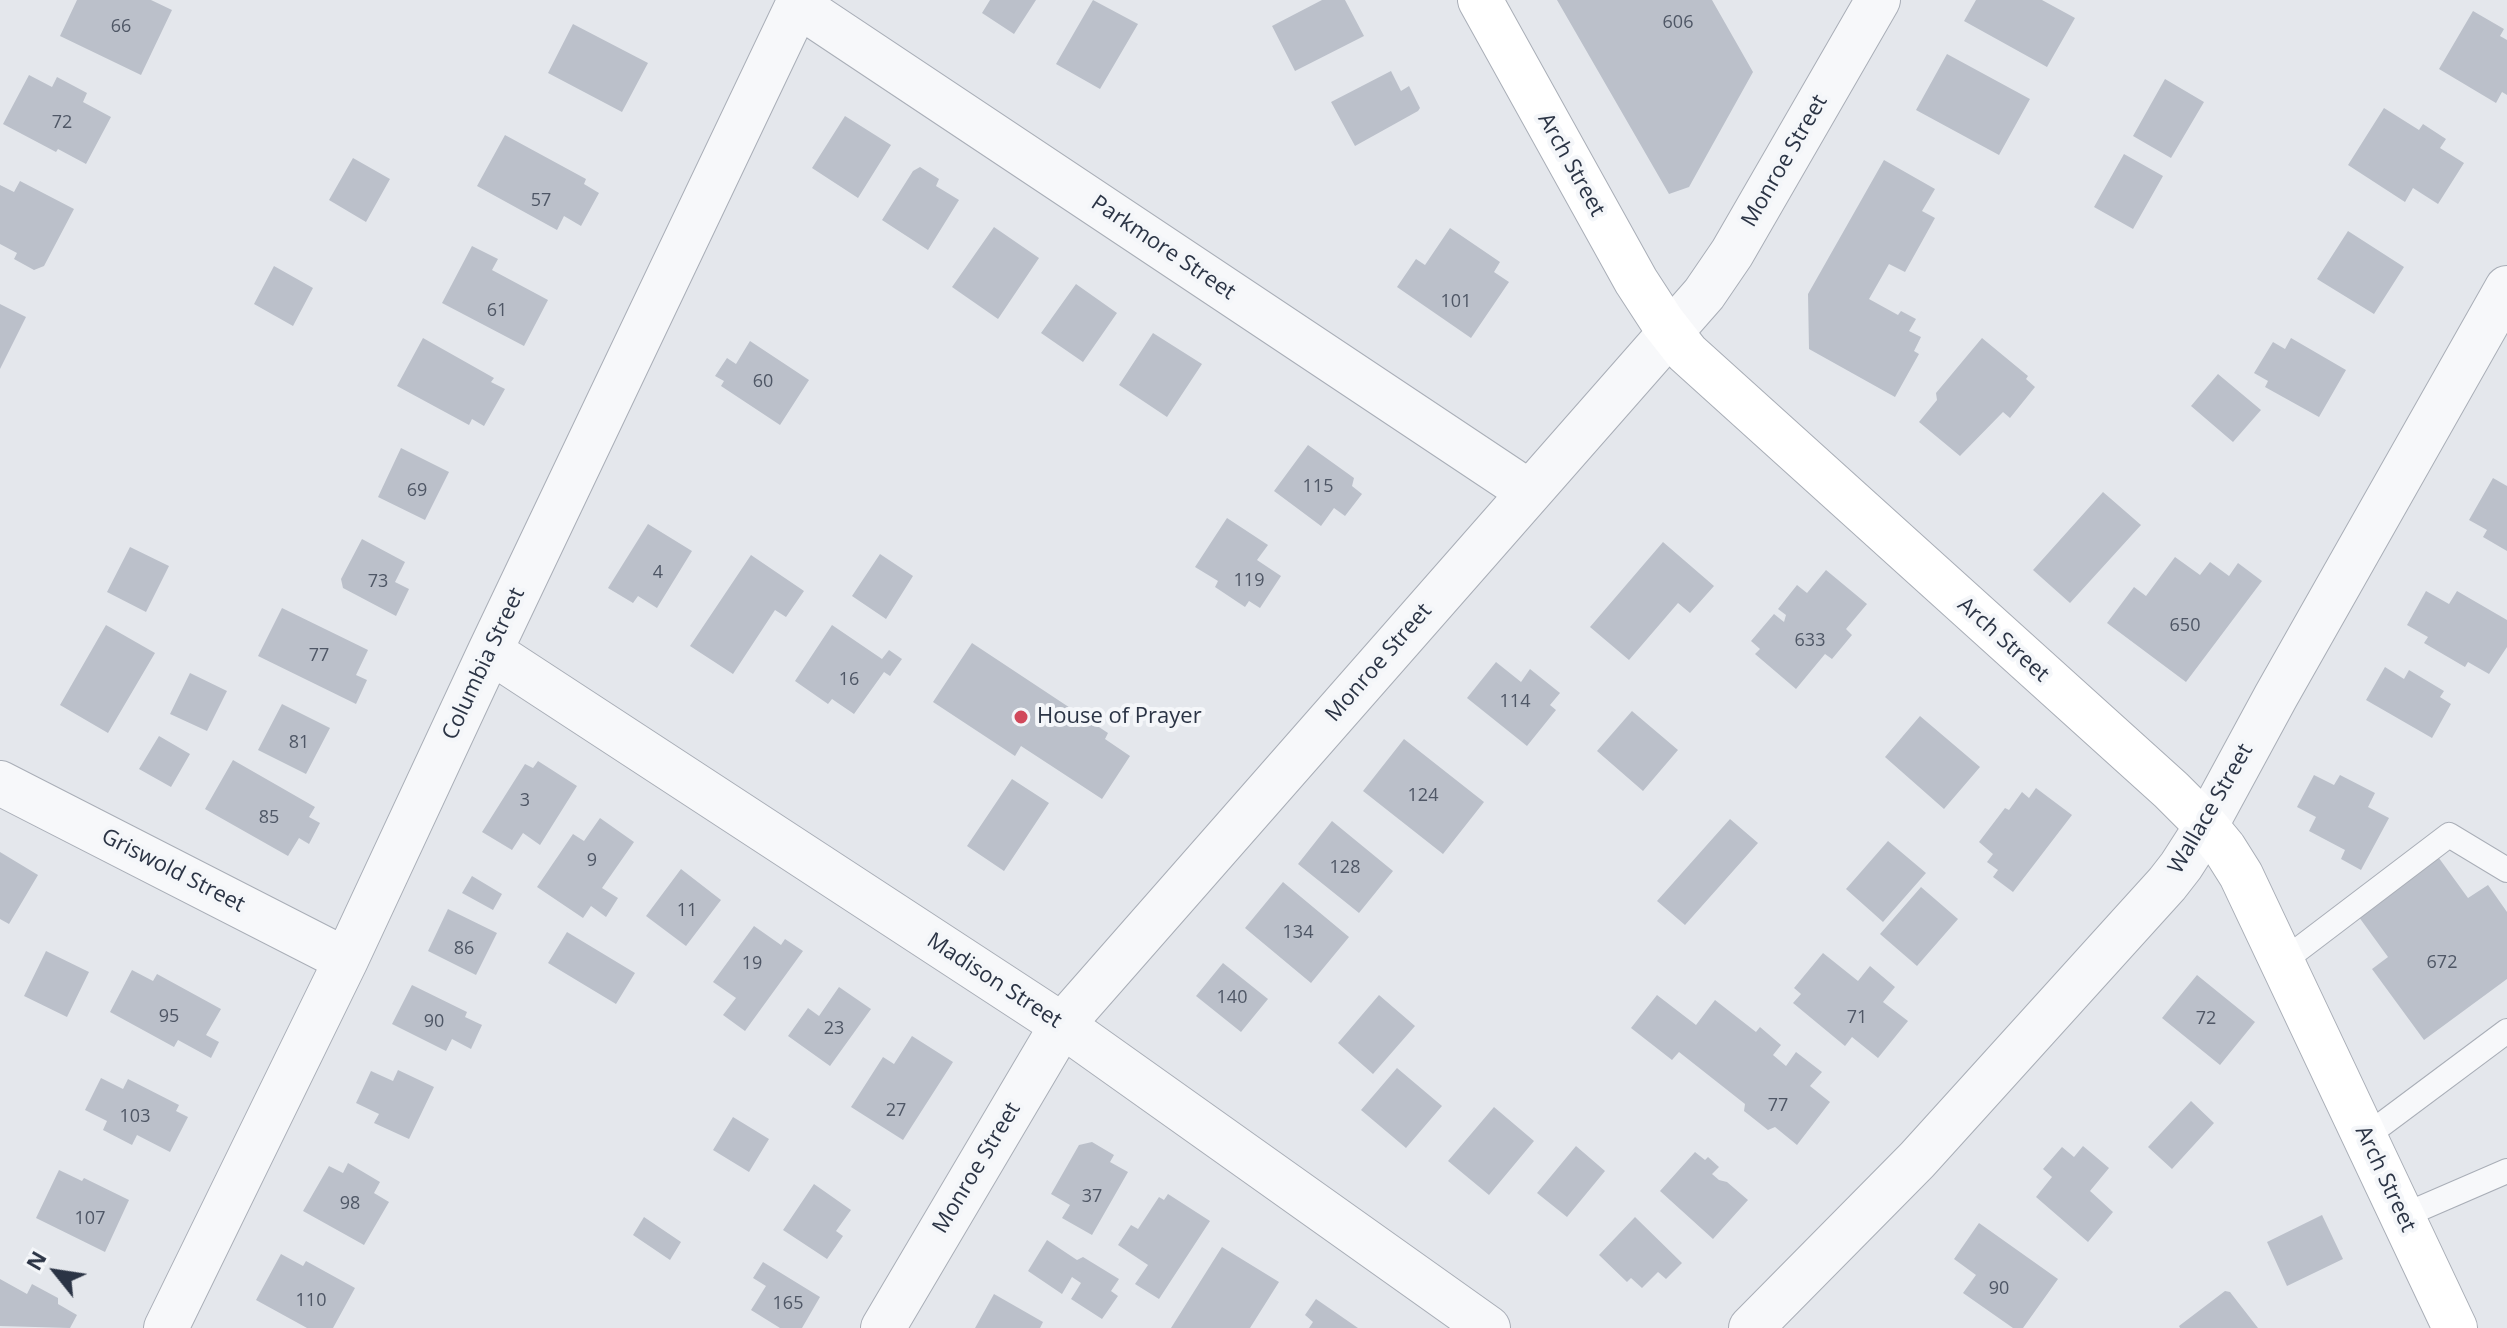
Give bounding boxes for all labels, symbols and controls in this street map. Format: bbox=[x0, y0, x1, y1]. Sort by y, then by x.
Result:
house number: 606 bbox=[1663, 12, 1693, 34]
house number: 66 bbox=[111, 16, 131, 38]
street label: Monroe Street bbox=[1737, 90, 1833, 232]
street label: Arch Street bbox=[1532, 109, 1610, 221]
house number: 72 bbox=[52, 112, 72, 134]
house number: 57 bbox=[531, 190, 551, 212]
street label: Parkmore Street bbox=[1086, 190, 1240, 306]
house number: 101 bbox=[1441, 291, 1471, 313]
house number: 61 bbox=[487, 300, 507, 322]
house number: 60 bbox=[753, 371, 773, 393]
house number: 115 bbox=[1303, 476, 1333, 498]
house number: 69 bbox=[407, 480, 427, 502]
house number: 4 bbox=[653, 562, 663, 584]
house number: 119 bbox=[1234, 570, 1264, 592]
house number: 73 bbox=[368, 571, 388, 593]
street label: Columbia Street bbox=[437, 584, 531, 744]
street label: Arch Street bbox=[1952, 592, 2054, 688]
street label: Monroe Street bbox=[1320, 598, 1438, 728]
house number: 650 bbox=[2170, 615, 2200, 637]
house number: 633 bbox=[1795, 630, 1825, 652]
house number: 77 bbox=[309, 645, 329, 667]
house number: 16 bbox=[839, 669, 859, 691]
house number: 114 bbox=[1500, 691, 1530, 713]
place label: House of Prayer bbox=[1037, 704, 1202, 730]
marker: House of Prayer bbox=[1012, 708, 1030, 726]
house number: 81 bbox=[289, 732, 309, 754]
street label: Wallace Street bbox=[2163, 739, 2259, 879]
house number: 124 bbox=[1408, 785, 1438, 807]
house number: 3 bbox=[520, 790, 530, 812]
house number: 85 bbox=[259, 807, 279, 829]
street label: Griswold Street bbox=[97, 823, 249, 919]
house number: 9 bbox=[587, 850, 597, 872]
house number: 128 bbox=[1330, 857, 1360, 879]
house number: 11 bbox=[677, 900, 697, 922]
house number: 134 bbox=[1283, 922, 1313, 944]
street label: Madison Street bbox=[922, 928, 1066, 1034]
house number: 86 bbox=[454, 938, 474, 960]
house number: 672 bbox=[2427, 952, 2457, 974]
house number: 19 bbox=[742, 953, 762, 975]
house number: 140 bbox=[1217, 987, 1247, 1009]
house number: 95 bbox=[159, 1006, 179, 1028]
house number: 71 bbox=[1847, 1007, 1867, 1029]
house number: 72 bbox=[2196, 1008, 2216, 1030]
house number: 90 bbox=[424, 1011, 444, 1033]
house number: 23 bbox=[824, 1018, 844, 1040]
house number: 77 bbox=[1768, 1095, 1788, 1117]
street label: Monroe Street bbox=[928, 1098, 1026, 1238]
house number: 27 bbox=[886, 1100, 906, 1122]
house number: 103 bbox=[120, 1106, 150, 1128]
street label: Arch Street bbox=[2349, 1122, 2421, 1236]
house number: 37 bbox=[1082, 1186, 1102, 1208]
house number: 98 bbox=[340, 1193, 360, 1215]
house number: 107 bbox=[75, 1208, 105, 1230]
north arrow bbox=[16, 1232, 96, 1312]
text: N bbox=[18, 1245, 53, 1275]
house number: 90 bbox=[1989, 1278, 2009, 1300]
house number: 110 bbox=[296, 1290, 326, 1312]
house number: 165 bbox=[773, 1293, 803, 1315]

